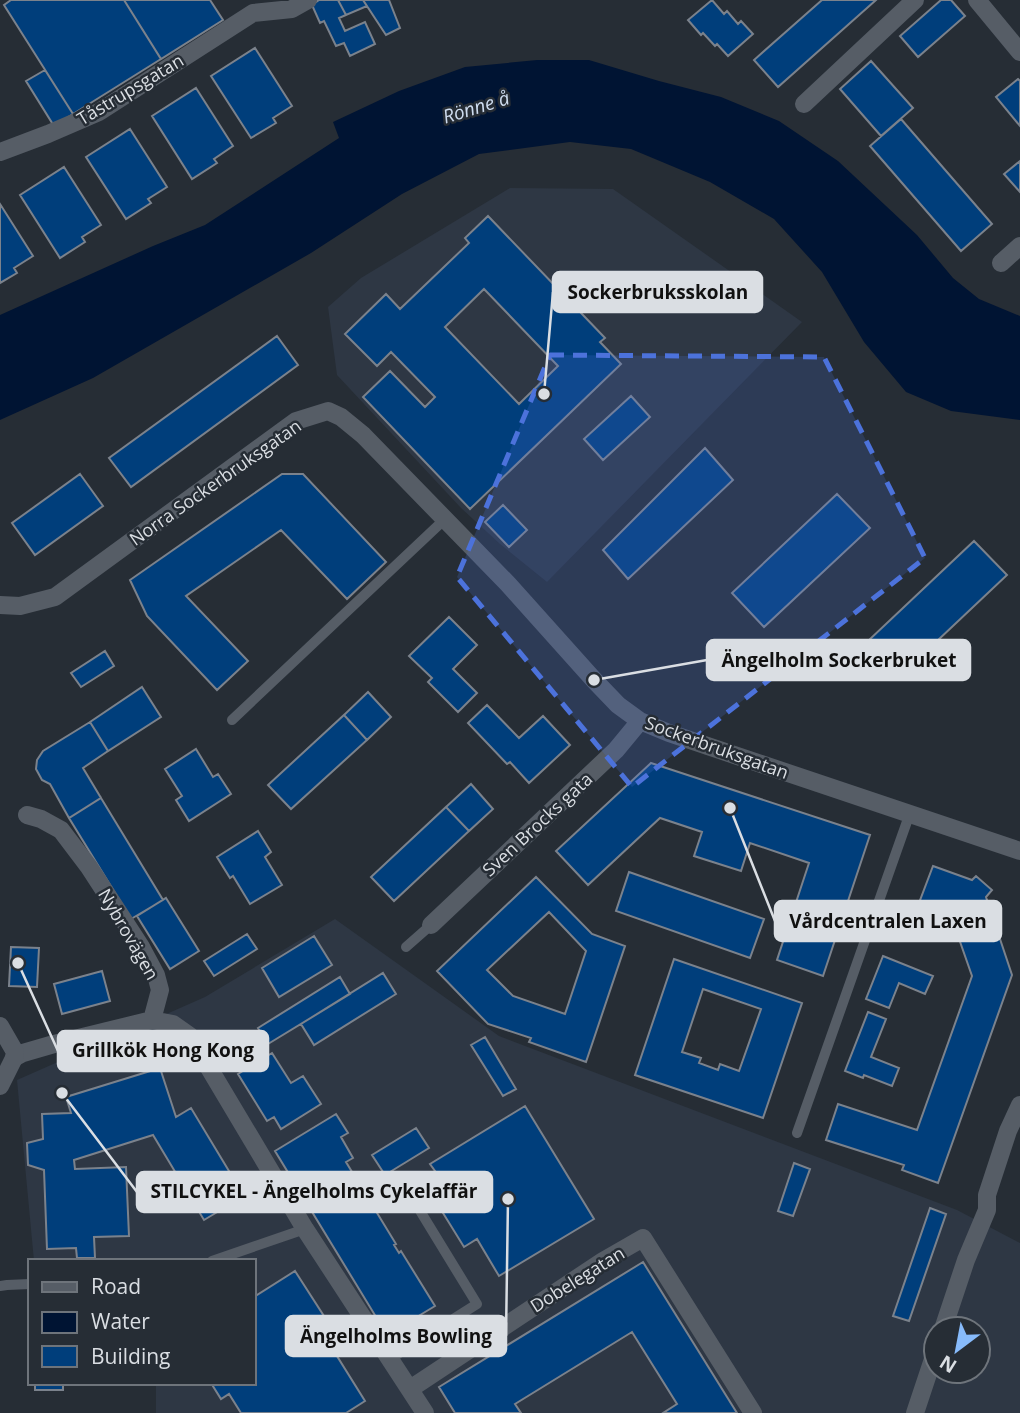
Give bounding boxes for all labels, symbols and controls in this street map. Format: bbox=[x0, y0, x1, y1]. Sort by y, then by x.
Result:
street label: Tåstrupsgatan bbox=[72, 48, 188, 130]
water label: Rönne å bbox=[439, 84, 513, 129]
callout: Sockerbruksskolan bbox=[553, 272, 762, 312]
text: Sockerbruksskolan bbox=[568, 279, 748, 305]
street label: Norra Sockerbruksgatan bbox=[124, 413, 306, 551]
callout: Ängelholm Sockerbruket bbox=[707, 640, 970, 680]
text: Ängelholm Sockerbruket bbox=[721, 647, 957, 673]
street label: Sockerbruksgatan bbox=[642, 710, 792, 784]
street label: Sven Brocks gata bbox=[477, 767, 597, 881]
street label: Nybrovägen bbox=[93, 884, 165, 984]
callout: Vårdcentralen Laxen bbox=[775, 901, 1001, 941]
text: Vårdcentralen Laxen bbox=[789, 908, 987, 934]
callout: Grillkök Hong Kong bbox=[58, 1031, 268, 1071]
text: Grillkök Hong Kong bbox=[72, 1037, 254, 1063]
callout: STILCYKEL - Ängelholms Cykelaffär bbox=[137, 1172, 492, 1212]
text: STILCYKEL - Ängelholms Cykelaffär bbox=[151, 1178, 478, 1204]
street label: Dobelegatan bbox=[525, 1240, 629, 1318]
legend bbox=[28, 1259, 256, 1385]
text: Road bbox=[91, 1272, 141, 1300]
text: Water bbox=[91, 1307, 150, 1335]
north arrow bbox=[922, 1315, 992, 1385]
callout: Ängelholms Bowling bbox=[286, 1316, 506, 1356]
text: Ängelholms Bowling bbox=[300, 1323, 492, 1349]
text: Building bbox=[91, 1342, 170, 1370]
text: N bbox=[935, 1349, 961, 1380]

